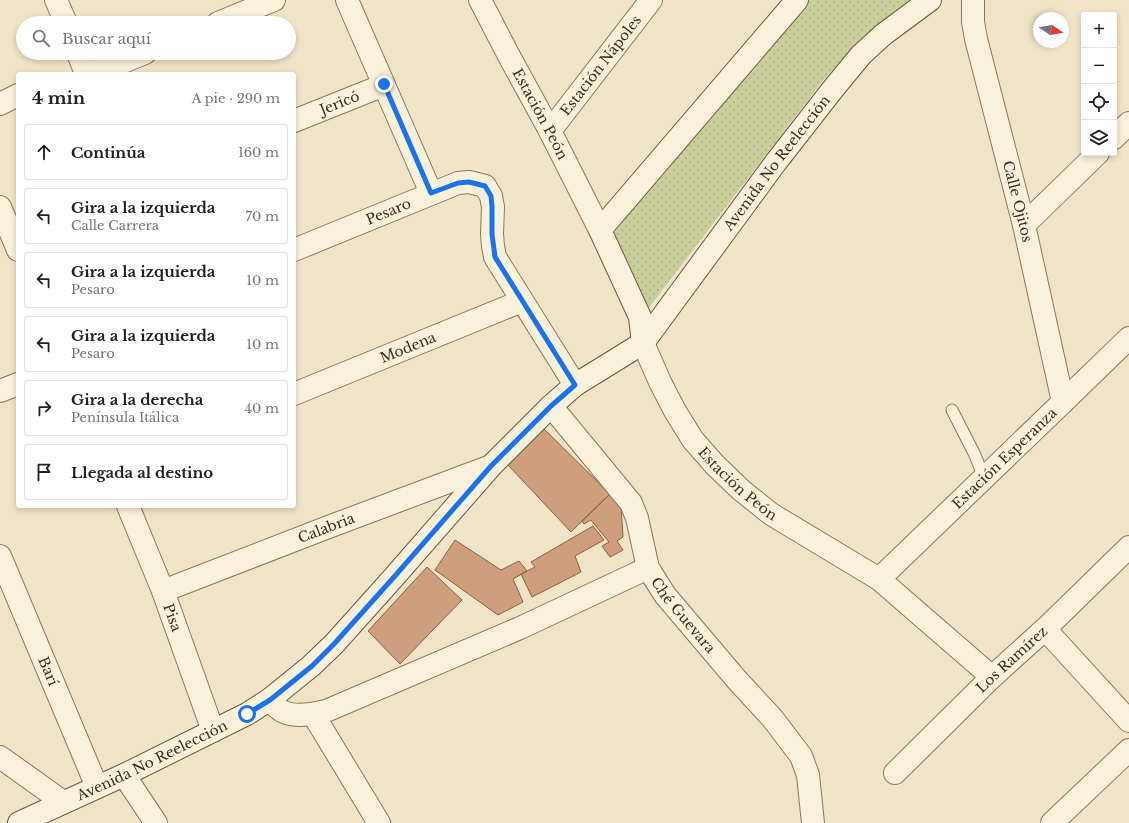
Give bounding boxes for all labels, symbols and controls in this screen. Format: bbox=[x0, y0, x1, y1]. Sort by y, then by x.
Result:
street label: Estación Nápoles bbox=[556, 11, 645, 119]
north arrow bbox=[1033, 12, 1069, 48]
map controls bbox=[1081, 12, 1117, 156]
button: + bbox=[1081, 12, 1117, 48]
search box bbox=[16, 16, 296, 60]
icon: search bbox=[30, 27, 52, 49]
text: Buscar aquí bbox=[62, 29, 151, 48]
button: − bbox=[1081, 48, 1117, 84]
street label: Estación Peón bbox=[509, 65, 572, 163]
route end bbox=[375, 75, 393, 93]
button: locate bbox=[1081, 84, 1117, 120]
street label: Jericó bbox=[315, 87, 362, 120]
text: 4 min bbox=[32, 88, 85, 109]
text: A pie · 290 m bbox=[192, 90, 280, 107]
street label: Avenida No Reelección bbox=[719, 91, 834, 235]
button: layers bbox=[1081, 120, 1117, 156]
icon: ahead bbox=[33, 141, 55, 163]
text: Continúa bbox=[71, 143, 145, 162]
text: 160 m bbox=[238, 144, 279, 161]
street label: Calle Ojitos bbox=[999, 159, 1037, 244]
street label: Pesaro bbox=[363, 194, 414, 229]
text: Gira a la izquierda bbox=[71, 198, 215, 217]
icon: left bbox=[33, 205, 55, 227]
text: 70 m bbox=[246, 208, 279, 225]
text: Calle Carrera bbox=[71, 217, 159, 234]
text: Gira a la izquierda bbox=[71, 262, 215, 281]
icon: left bbox=[33, 269, 55, 291]
text: 10 m bbox=[246, 272, 279, 289]
text: Pesaro bbox=[71, 281, 115, 298]
text: Gira a la izquierda bbox=[71, 326, 215, 345]
street label: Modena bbox=[377, 328, 439, 367]
icon: left bbox=[33, 333, 55, 355]
text: 10 m bbox=[246, 336, 279, 353]
text: Pesaro bbox=[71, 345, 115, 362]
text: Gira a la derecha bbox=[71, 390, 203, 409]
icon: right bbox=[33, 397, 55, 419]
text: 40 m bbox=[244, 400, 279, 417]
street label: Estación Esperanza bbox=[948, 404, 1061, 513]
text: Península Itálica bbox=[71, 409, 179, 426]
street label: Estación Peón bbox=[694, 443, 780, 525]
icon: arrive bbox=[33, 461, 55, 483]
text: Llegada al destino bbox=[71, 463, 213, 482]
street label: Calabria bbox=[295, 509, 358, 547]
street label: Ché Guevara bbox=[647, 574, 720, 657]
street label: Pisa bbox=[159, 601, 186, 634]
street label: Los Ramírez bbox=[972, 622, 1051, 697]
street label: Barí bbox=[34, 654, 63, 689]
route start bbox=[238, 705, 256, 723]
street label: Avenida No Reelección bbox=[73, 716, 231, 805]

